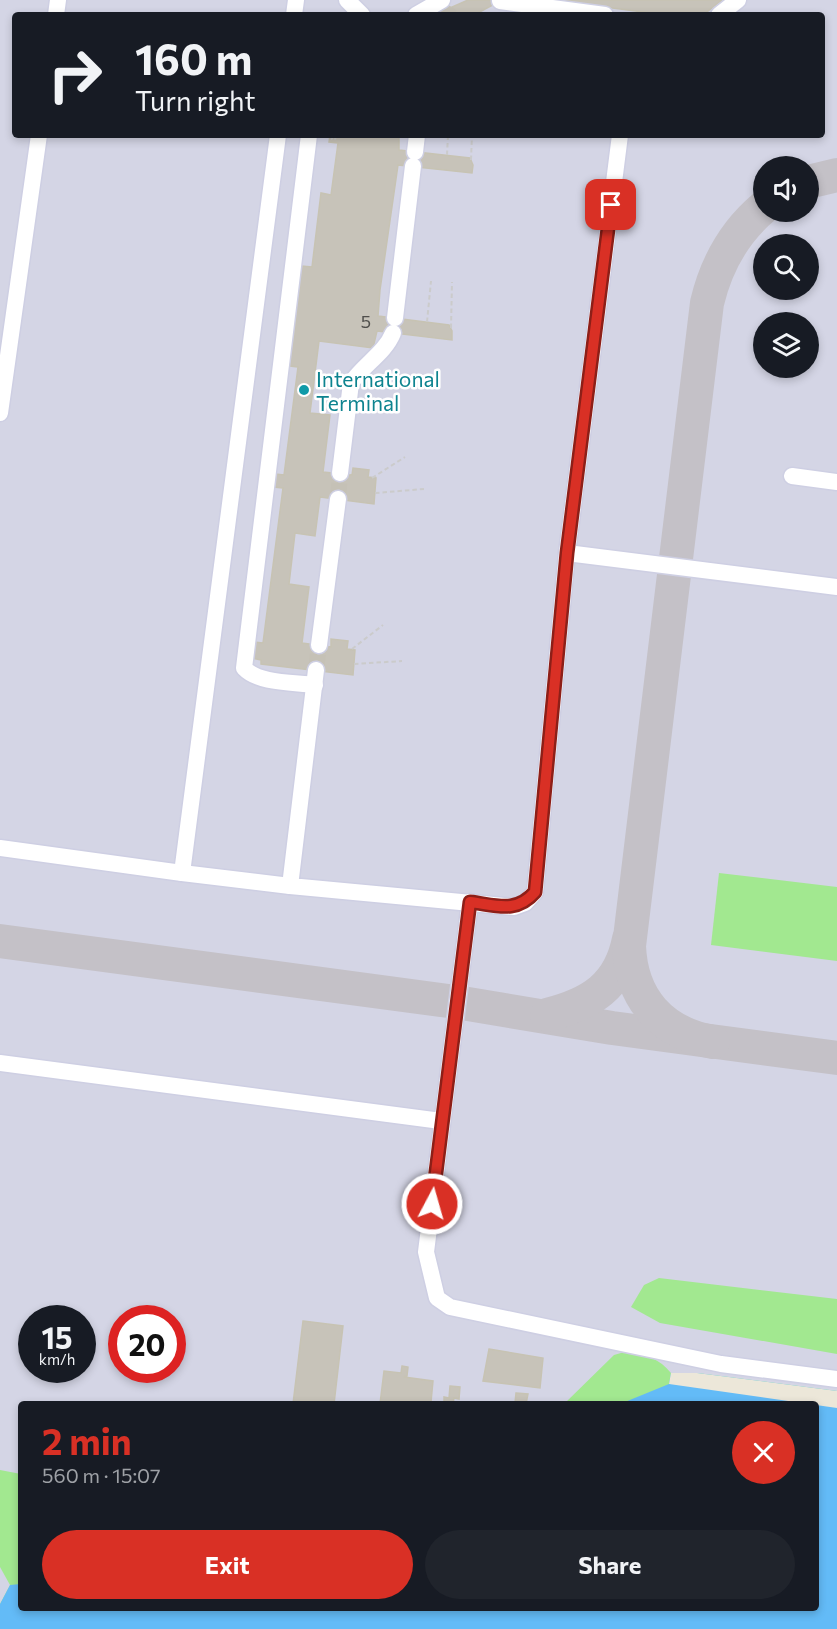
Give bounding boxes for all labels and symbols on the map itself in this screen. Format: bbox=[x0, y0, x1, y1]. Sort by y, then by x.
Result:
pin bbox=[585, 179, 636, 230]
house number: 5 bbox=[361, 310, 371, 332]
place label: International Terminal bbox=[316, 366, 440, 415]
marker: International Terminal bbox=[297, 383, 311, 397]
position arrow bbox=[400, 1172, 464, 1236]
speed limit sign: 20 bbox=[108, 1305, 186, 1383]

